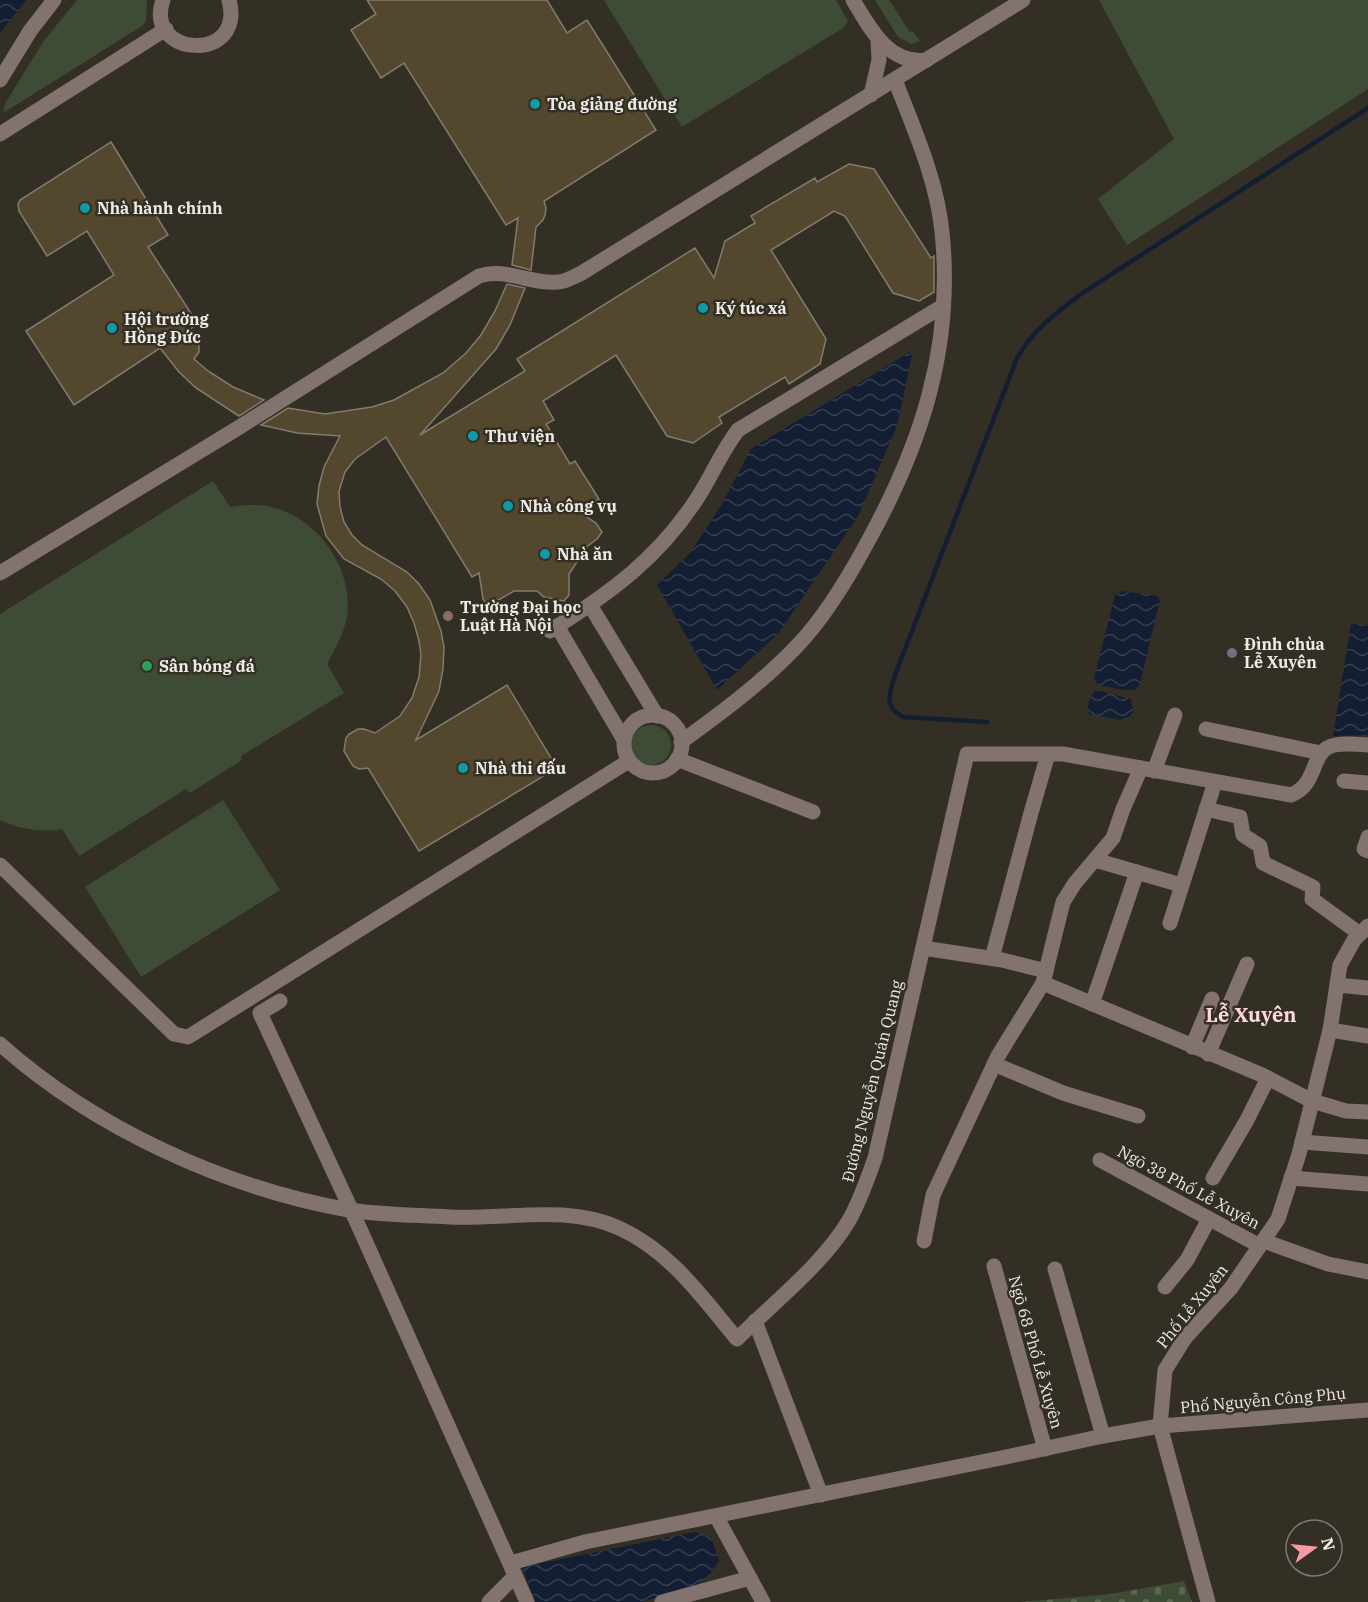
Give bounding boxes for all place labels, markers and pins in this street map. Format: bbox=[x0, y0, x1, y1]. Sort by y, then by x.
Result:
place label: Tòa giảng đường bbox=[547, 94, 678, 114]
marker: Tòa giảng đường bbox=[528, 97, 542, 111]
place label: Nhà hành chính bbox=[97, 198, 223, 218]
marker: Nhà hành chính bbox=[78, 201, 92, 215]
place label: Ký túc xá bbox=[715, 298, 787, 318]
marker: Ký túc xá bbox=[696, 301, 710, 315]
place label: Hội trường Hồng Đức bbox=[124, 309, 210, 347]
marker: Hội trường Hồng Đức bbox=[105, 321, 119, 335]
place label: Thư viện bbox=[485, 426, 555, 446]
marker: Thư viện bbox=[466, 429, 480, 443]
place label: Nhà công vụ bbox=[520, 496, 617, 516]
marker: Nhà công vụ bbox=[501, 499, 515, 513]
place label: Nhà ăn bbox=[557, 544, 613, 564]
marker: Nhà ăn bbox=[538, 547, 552, 561]
place label: Trường Đại học Luật Hà Nội bbox=[460, 597, 582, 635]
marker: Trường Đại học Luật Hà Nội bbox=[441, 609, 455, 623]
place label: Đình chùa Lễ Xuyên bbox=[1244, 634, 1325, 672]
marker: Đình chùa Lễ Xuyên bbox=[1225, 646, 1239, 660]
place label: Sân bóng đá bbox=[159, 656, 255, 676]
marker: Sân bóng đá bbox=[140, 659, 154, 673]
place label: Nhà thi đấu bbox=[475, 757, 566, 778]
marker: Nhà thi đấu bbox=[456, 761, 470, 775]

